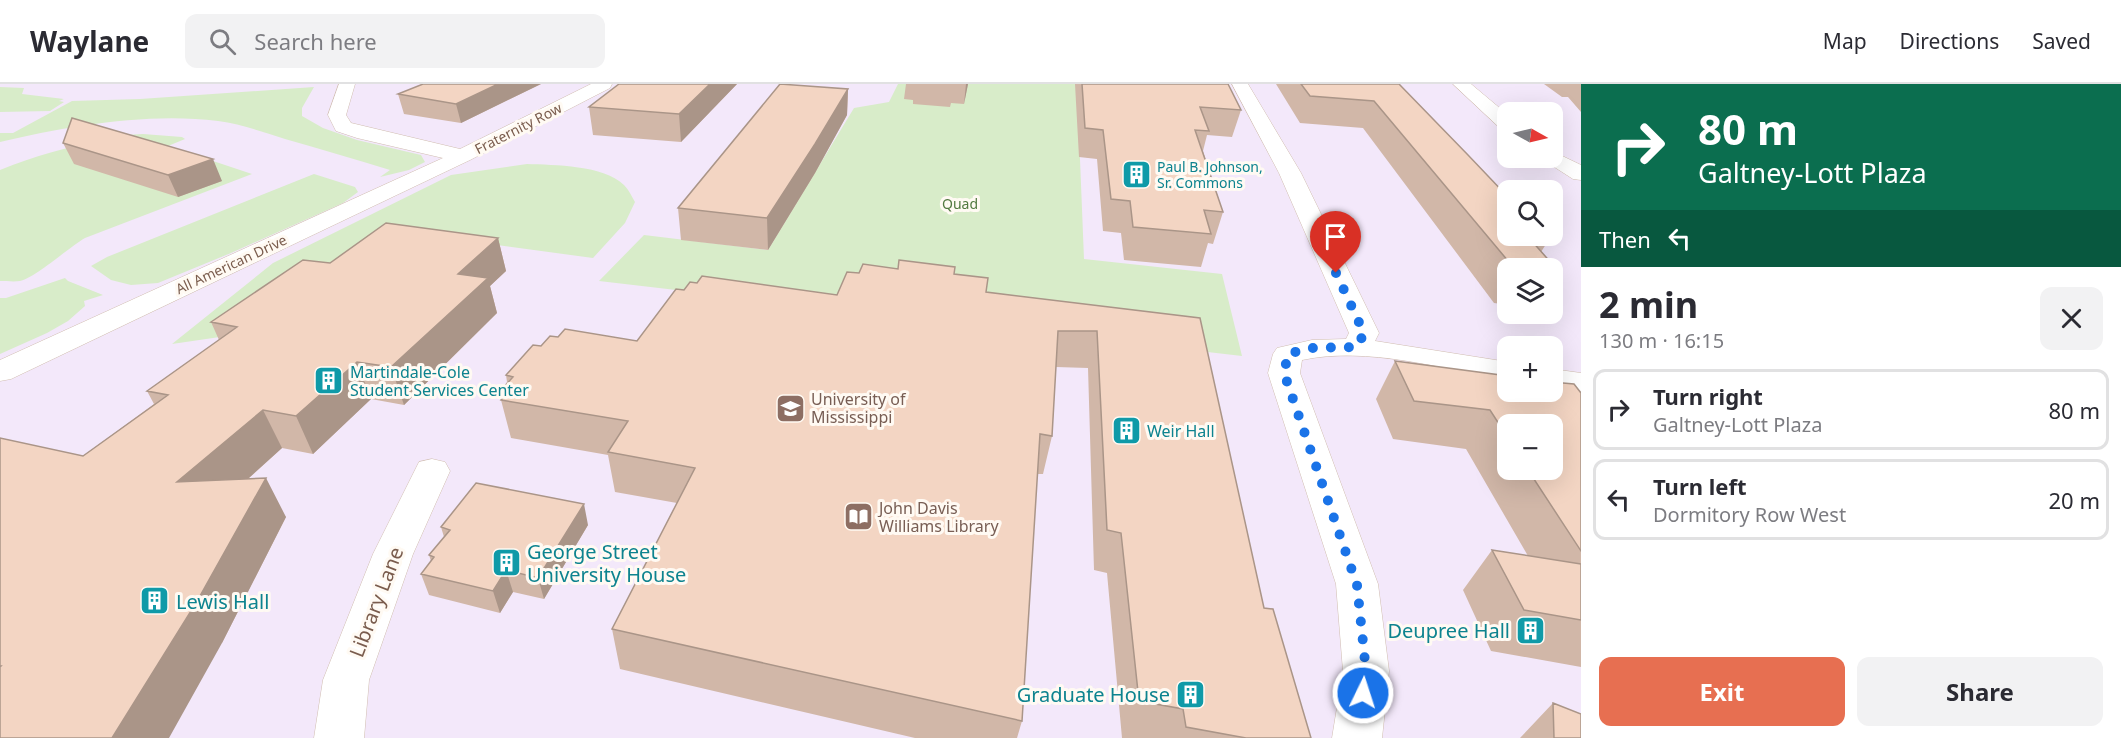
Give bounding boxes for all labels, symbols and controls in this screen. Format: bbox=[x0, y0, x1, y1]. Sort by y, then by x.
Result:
search box bbox=[185, 14, 605, 68]
text: Waylane bbox=[30, 22, 149, 60]
icon: search bbox=[206, 25, 239, 58]
text: Search here bbox=[254, 26, 377, 56]
text: Map bbox=[1823, 27, 1867, 55]
text: Directions bbox=[1900, 27, 1999, 55]
text: Saved bbox=[2032, 27, 2091, 55]
street label: Fraternity Row bbox=[471, 98, 565, 158]
text: 80 m bbox=[1698, 100, 1798, 157]
north arrow bbox=[1497, 102, 1563, 168]
map controls bbox=[1497, 102, 1563, 480]
icon: right bbox=[1599, 108, 1677, 186]
text: Galtney-Lott Plaza bbox=[1698, 154, 1927, 191]
place label: Paul B. Johnson, Sr. Commons bbox=[1157, 157, 1263, 192]
building icon: Paul B. Johnson, Sr. Commons bbox=[1120, 158, 1152, 190]
button: search bbox=[1497, 180, 1563, 246]
park label: Quad bbox=[942, 194, 978, 213]
pin bbox=[1310, 211, 1361, 273]
icon: arrive bbox=[1319, 220, 1352, 253]
icon: left bbox=[1663, 222, 1696, 255]
text: Then bbox=[1599, 224, 1651, 254]
street label: All American Drive bbox=[172, 230, 290, 298]
button: layers bbox=[1497, 258, 1563, 324]
text: 2 min bbox=[1599, 280, 1698, 329]
button: close bbox=[2040, 287, 2103, 350]
text: 130 m · 16:15 bbox=[1599, 327, 1724, 354]
button: + bbox=[1497, 336, 1563, 402]
place label: Martindale-Cole Student Services Center bbox=[350, 361, 529, 401]
building icon: Martindale-Cole Student Services Center bbox=[313, 365, 345, 397]
text: Turn right bbox=[1653, 381, 1763, 411]
place label: University of Mississippi bbox=[811, 388, 907, 428]
school or university icon: University of Mississippi bbox=[774, 392, 806, 424]
icon: right bbox=[1602, 393, 1635, 426]
text: 80 m bbox=[2049, 395, 2100, 425]
text: Galtney-Lott Plaza bbox=[1653, 411, 1822, 438]
button: − bbox=[1497, 414, 1563, 480]
building icon: Weir Hall bbox=[1110, 415, 1142, 447]
place label: Weir Hall bbox=[1147, 420, 1215, 442]
text: Turn left bbox=[1653, 471, 1747, 501]
icon: left bbox=[1602, 483, 1635, 516]
text: 20 m bbox=[2049, 485, 2100, 515]
place label: John Davis Williams Library bbox=[877, 497, 999, 537]
library icon: John Davis Williams Library bbox=[842, 501, 874, 533]
text: Dormitory Row West bbox=[1653, 501, 1846, 528]
place label: George Street University House bbox=[527, 538, 686, 588]
street label: Library Lane bbox=[343, 543, 409, 661]
building icon: George Street University House bbox=[490, 547, 522, 579]
building icon: Lewis Hall bbox=[139, 585, 171, 617]
place label: Lewis Hall bbox=[176, 588, 269, 615]
building icon: Deupree Hall bbox=[1515, 614, 1547, 646]
place label: Deupree Hall bbox=[1387, 617, 1510, 644]
button: Exit bbox=[1599, 657, 1845, 726]
button: Share bbox=[1857, 657, 2103, 726]
position arrow bbox=[1331, 661, 1395, 725]
building icon: Graduate House bbox=[1175, 678, 1207, 710]
place label: Graduate House bbox=[1017, 681, 1170, 708]

